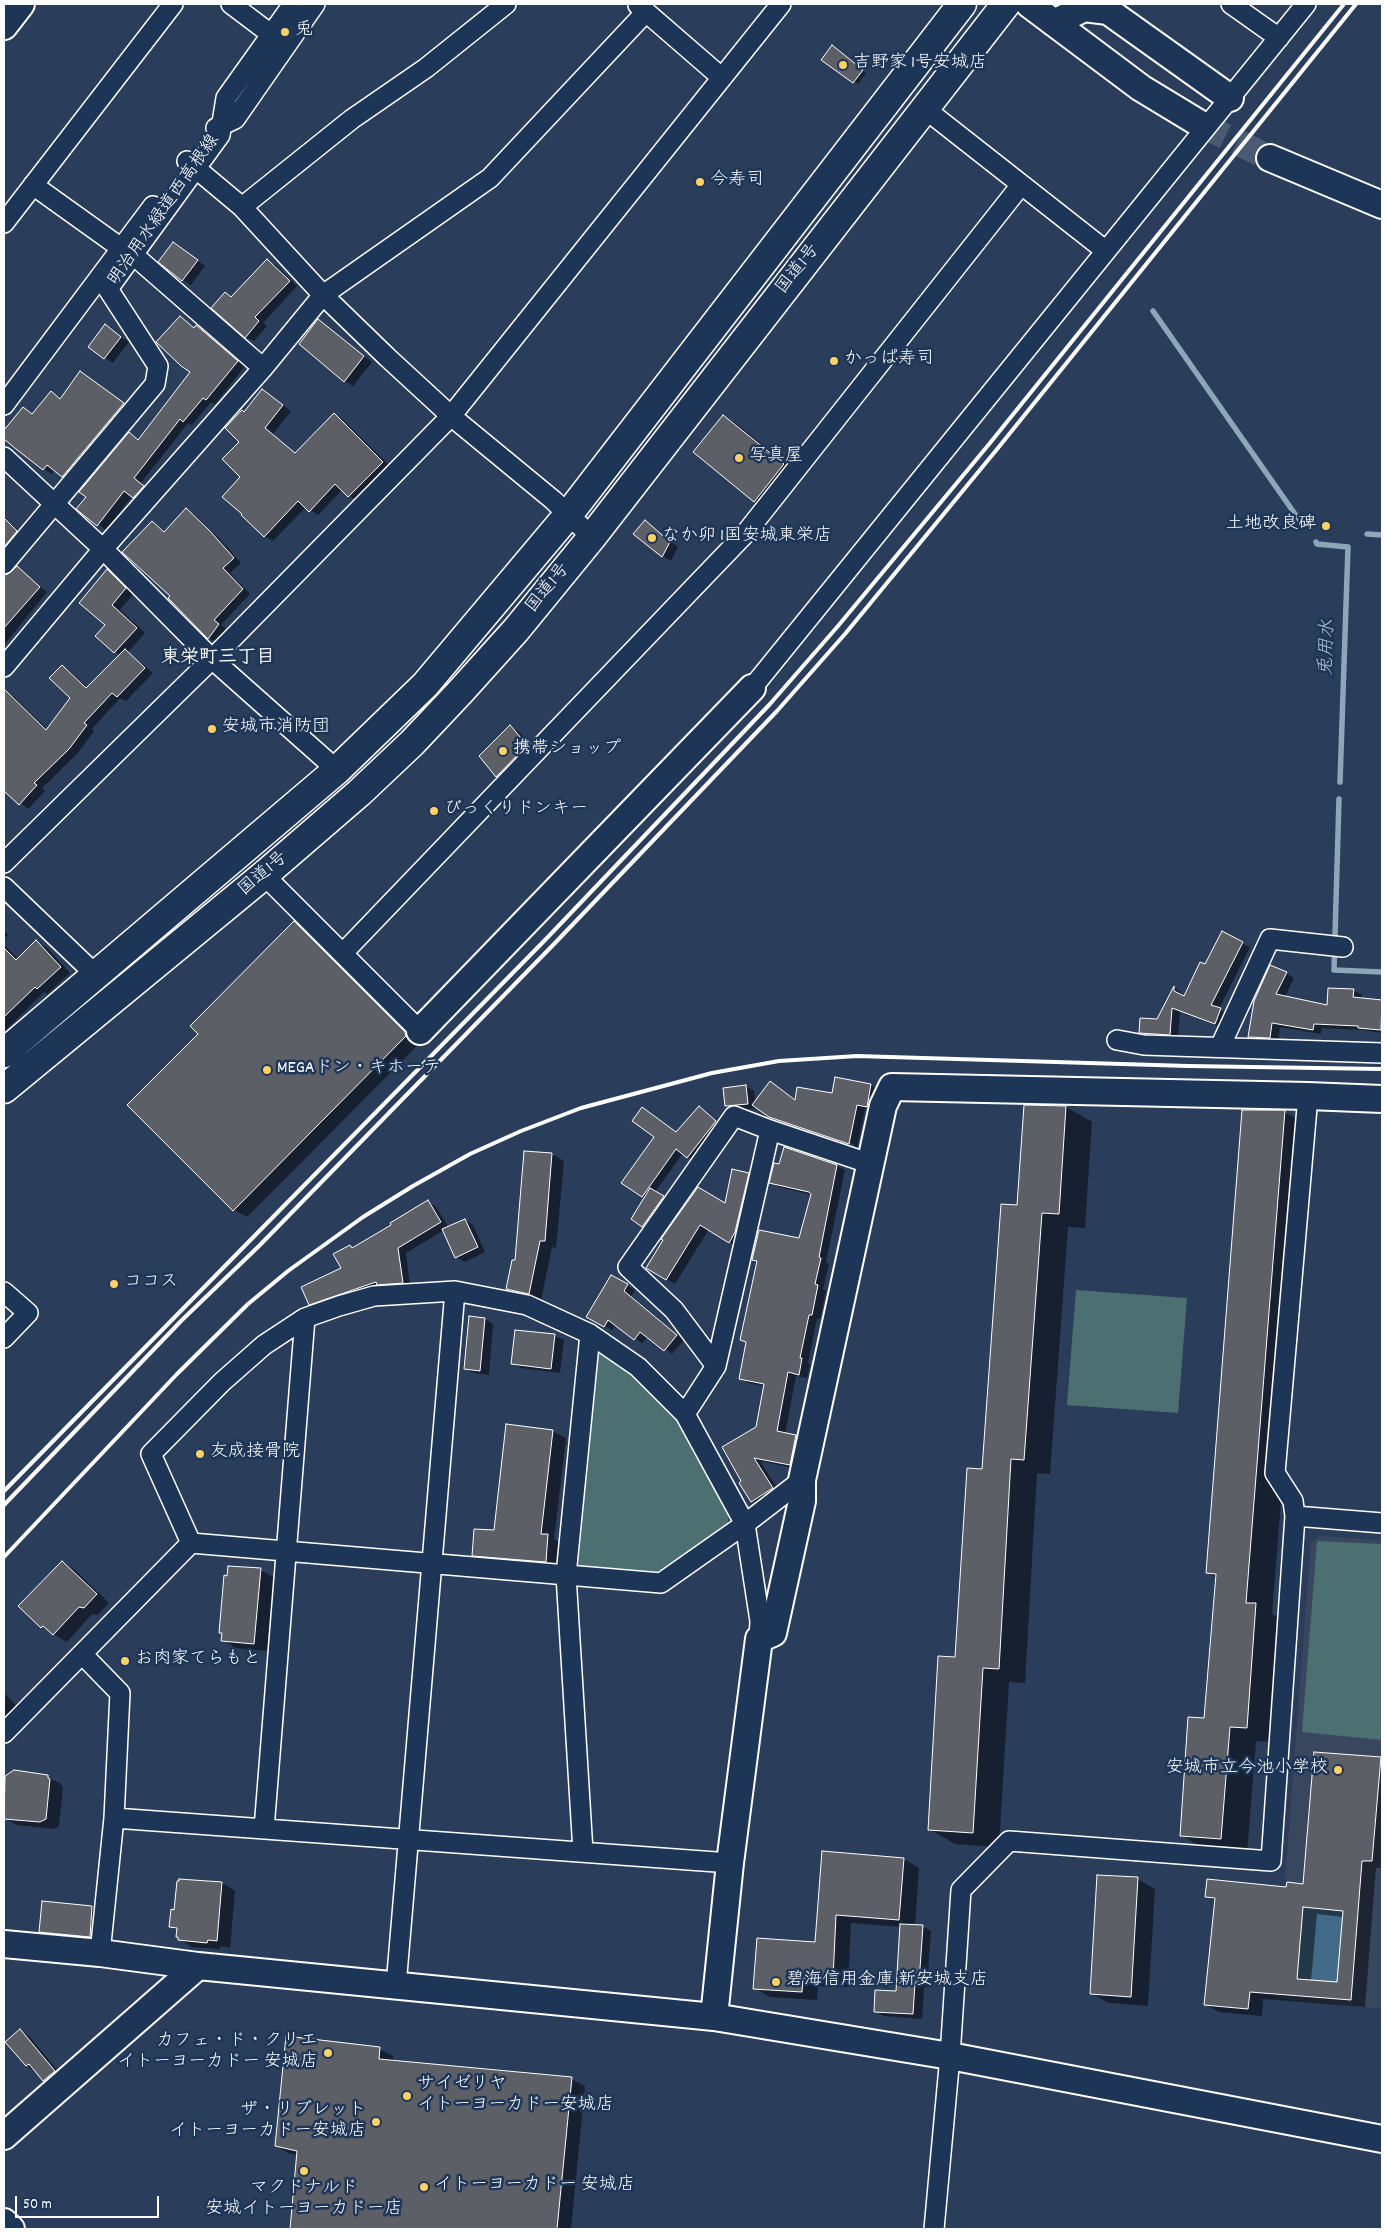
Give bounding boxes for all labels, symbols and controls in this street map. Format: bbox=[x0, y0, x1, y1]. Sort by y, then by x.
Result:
place label: 兎 bbox=[295, 21, 313, 43]
marker: 兎 bbox=[279, 26, 291, 38]
place label: 吉野家 1号安城店 bbox=[853, 54, 987, 76]
marker: 吉野家 1号安城店 bbox=[837, 59, 849, 71]
street label: 明治用水緑道西高根線 bbox=[105, 131, 225, 291]
place label: 今寿司 bbox=[710, 171, 764, 193]
marker: 今寿司 bbox=[694, 176, 706, 188]
street label: 国道1号 bbox=[773, 241, 825, 299]
place label: かっぱ寿司 bbox=[844, 350, 934, 372]
marker: かっぱ寿司 bbox=[828, 355, 840, 367]
place label: 写真屋 bbox=[749, 447, 803, 469]
marker: 写真屋 bbox=[733, 452, 745, 464]
place label: 土地改良碑 bbox=[1226, 515, 1316, 537]
marker: 土地改良碑 bbox=[1320, 520, 1332, 532]
place label: なか卯 1国安城東栄店 bbox=[662, 527, 832, 549]
marker: なか卯 1国安城東栄店 bbox=[646, 532, 658, 544]
street label: 国道1号 bbox=[522, 560, 576, 618]
water label: 兎用水 bbox=[1317, 619, 1341, 677]
district label: 東栄町三丁目 bbox=[161, 648, 275, 670]
place label: 安城市消防団 bbox=[222, 718, 330, 740]
marker: 安城市消防団 bbox=[206, 723, 218, 735]
place label: 携帯ショップ bbox=[513, 740, 621, 762]
marker: 携帯ショップ bbox=[497, 745, 509, 757]
place label: びっくりドンキー bbox=[444, 800, 588, 822]
marker: びっくりドンキー bbox=[428, 805, 440, 817]
street label: 国道1号 bbox=[235, 848, 293, 902]
place label: MEGAドン・キホーテ bbox=[277, 1059, 441, 1081]
marker: MEGAドン・キホーテ bbox=[261, 1064, 273, 1076]
place label: ココス bbox=[124, 1273, 178, 1295]
marker: ココス bbox=[108, 1278, 120, 1290]
place label: 友成接骨院 bbox=[210, 1443, 300, 1465]
marker: 友成接骨院 bbox=[194, 1448, 206, 1460]
place label: お肉家てらもと bbox=[135, 1650, 261, 1672]
marker: お肉家てらもと bbox=[119, 1655, 131, 1667]
place label: 安城市立今池小学校 bbox=[1166, 1759, 1328, 1781]
marker: 安城市立今池小学校 bbox=[1332, 1764, 1344, 1776]
place label: 碧海信用金庫 新安城支店 bbox=[786, 1971, 988, 1993]
marker: 碧海信用金庫 新安城支店 bbox=[770, 1976, 782, 1988]
place label: カフェ・ド・クリエ イトーヨーカドー 安城店 bbox=[117, 2032, 318, 2074]
marker: カフェ・ド・クリエ イトーヨーカドー 安城店 bbox=[322, 2047, 334, 2059]
place label: サイゼリヤ イトーヨーカドー安城店 bbox=[417, 2075, 614, 2118]
marker: サイゼリヤ イトーヨーカドー安城店 bbox=[401, 2090, 413, 2102]
place label: ザ・リブレット イトーヨーカドー安城店 bbox=[169, 2101, 366, 2144]
marker: ザ・リブレット イトーヨーカドー安城店 bbox=[370, 2116, 382, 2128]
marker: マクドナルド 安城イトーヨーカドー店 bbox=[298, 2165, 310, 2177]
place label: イトーヨーカドー 安城店 bbox=[434, 2176, 635, 2198]
place label: マクドナルド 安城イトーヨーカドー店 bbox=[206, 2179, 402, 2222]
marker: イトーヨーカドー 安城店 bbox=[418, 2181, 430, 2193]
scale bar bbox=[18, 2186, 161, 2218]
text: 50 m bbox=[23, 2194, 52, 2216]

